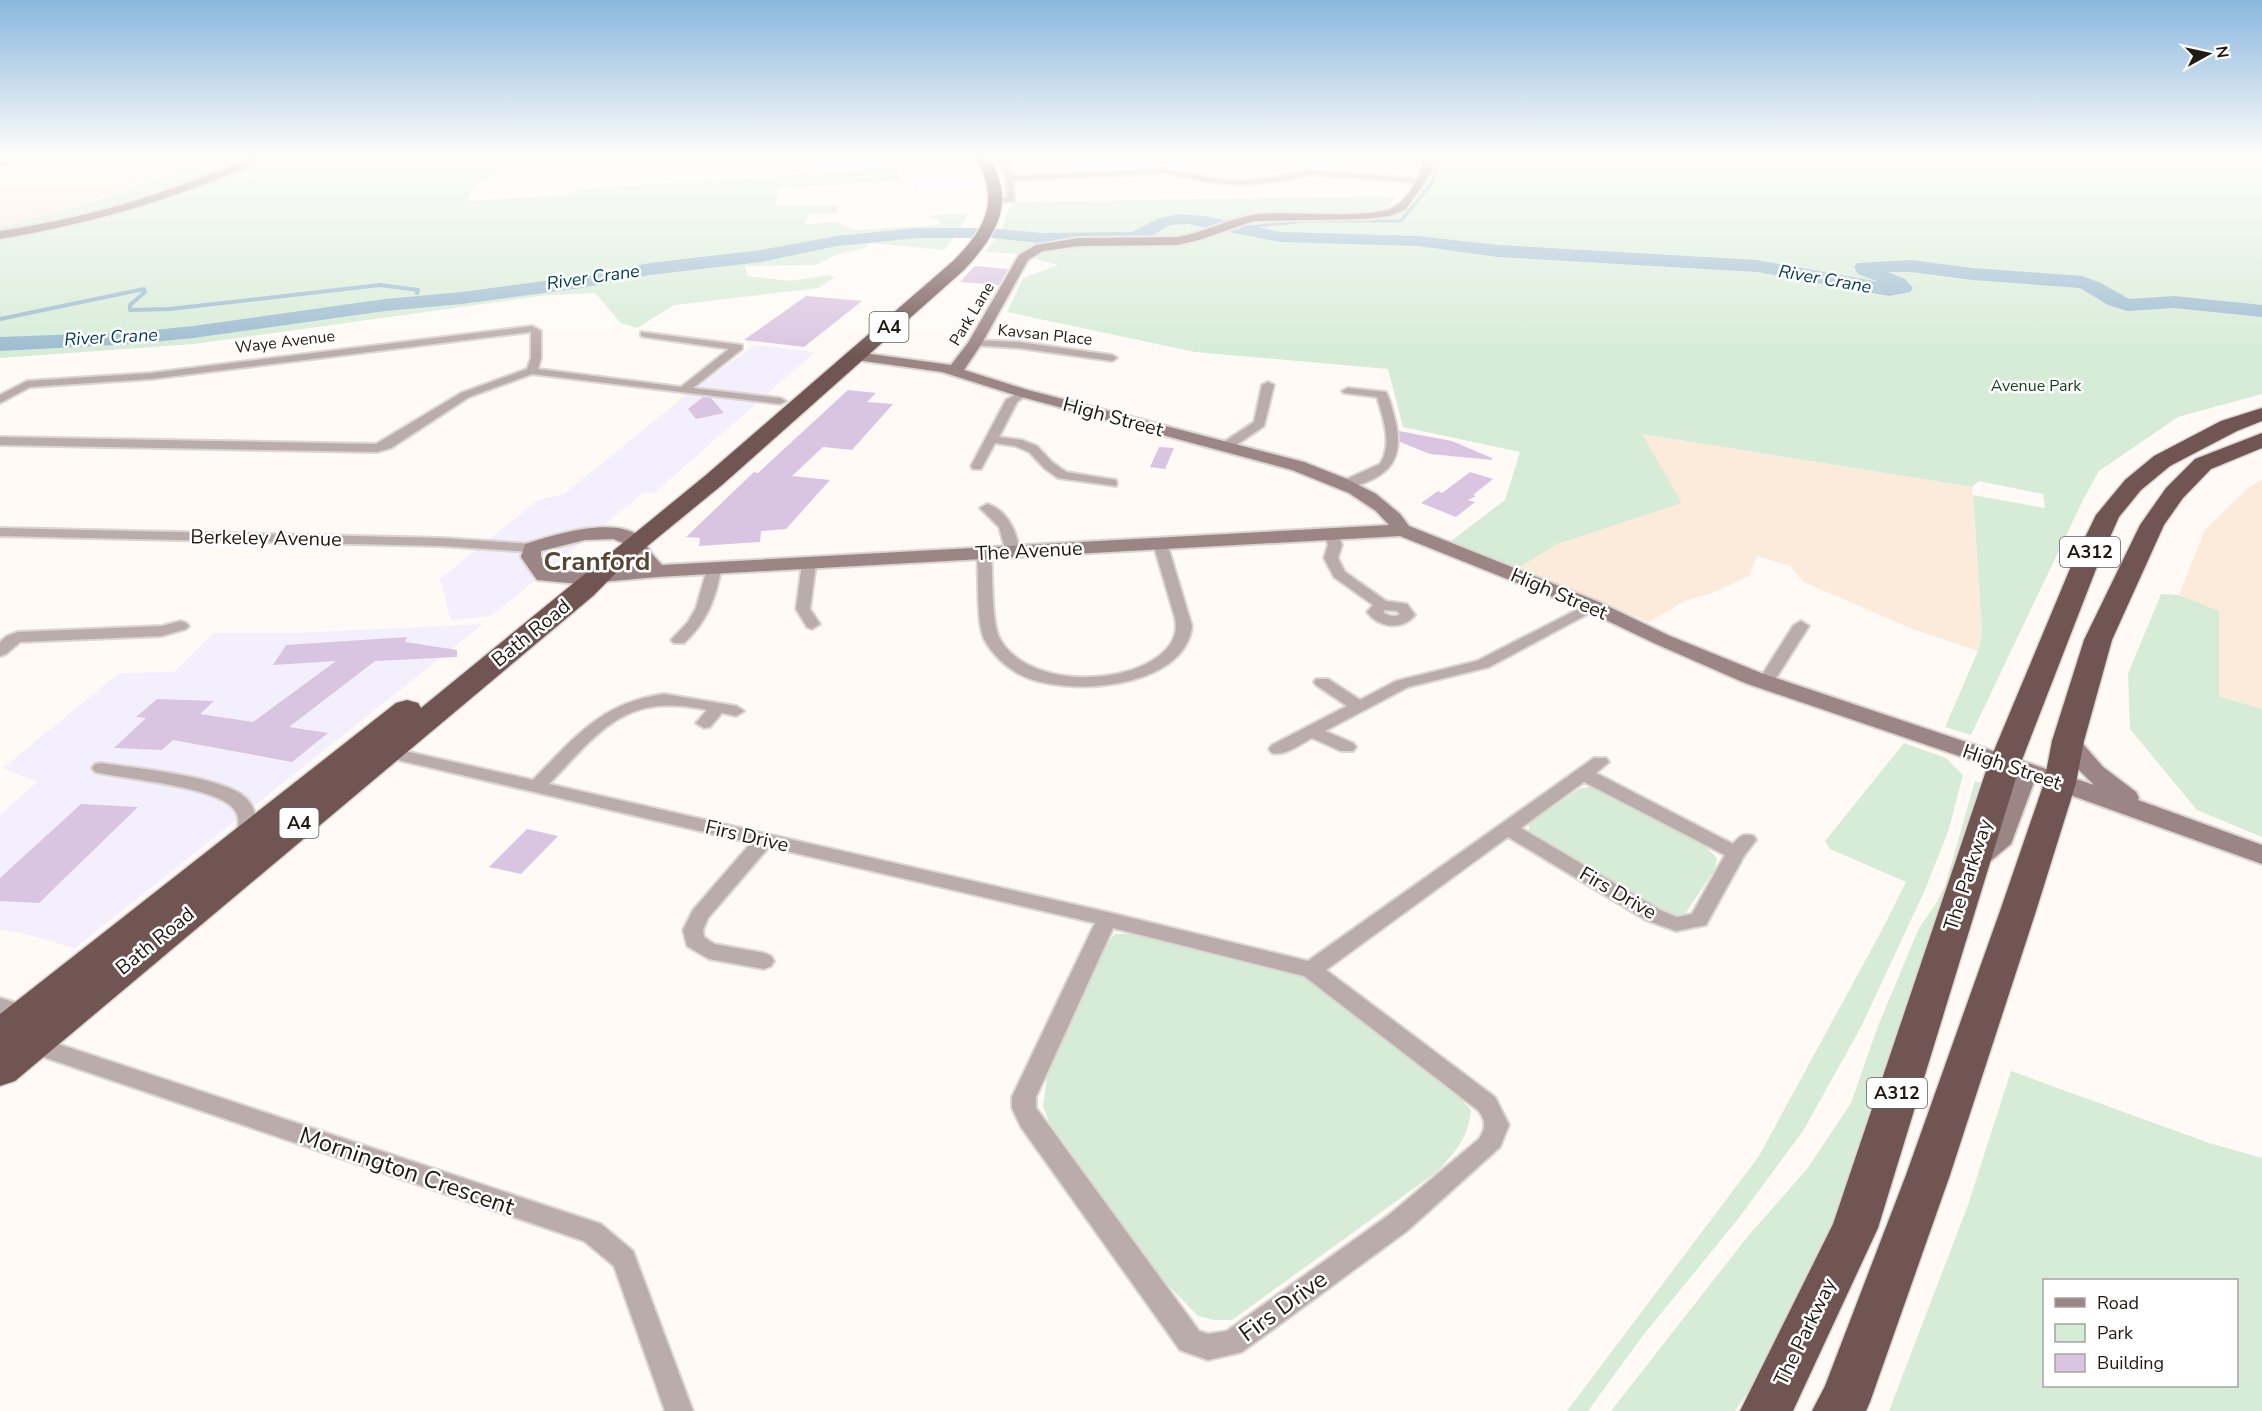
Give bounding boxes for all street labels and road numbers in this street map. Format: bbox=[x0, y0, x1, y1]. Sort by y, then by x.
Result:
street label: Park Lane bbox=[944, 278, 1000, 350]
road number: A4 bbox=[870, 312, 908, 342]
street label: Kavsan Place bbox=[997, 319, 1093, 351]
street label: Waye Avenue bbox=[234, 325, 336, 359]
street label: High Street bbox=[1060, 391, 1167, 444]
street label: Berkeley Avenue bbox=[190, 523, 342, 553]
street label: The Avenue bbox=[975, 535, 1083, 567]
road number: A312 bbox=[2060, 537, 2120, 567]
street label: High Street bbox=[1506, 562, 1612, 627]
street label: Bath Road bbox=[486, 593, 576, 673]
street label: High Street bbox=[1959, 738, 2066, 797]
road number: A4 bbox=[280, 808, 318, 838]
street label: Firs Drive bbox=[703, 813, 791, 859]
street label: The Parkway bbox=[1937, 815, 1999, 934]
street label: Firs Drive bbox=[1575, 860, 1661, 926]
street label: Bath Road bbox=[110, 901, 200, 981]
road number: A312 bbox=[1867, 1078, 1927, 1108]
street label: Mornington Crescent bbox=[295, 1119, 519, 1223]
street label: Firs Drive bbox=[1232, 1263, 1334, 1349]
street label: The Parkway bbox=[1767, 1273, 1843, 1390]

